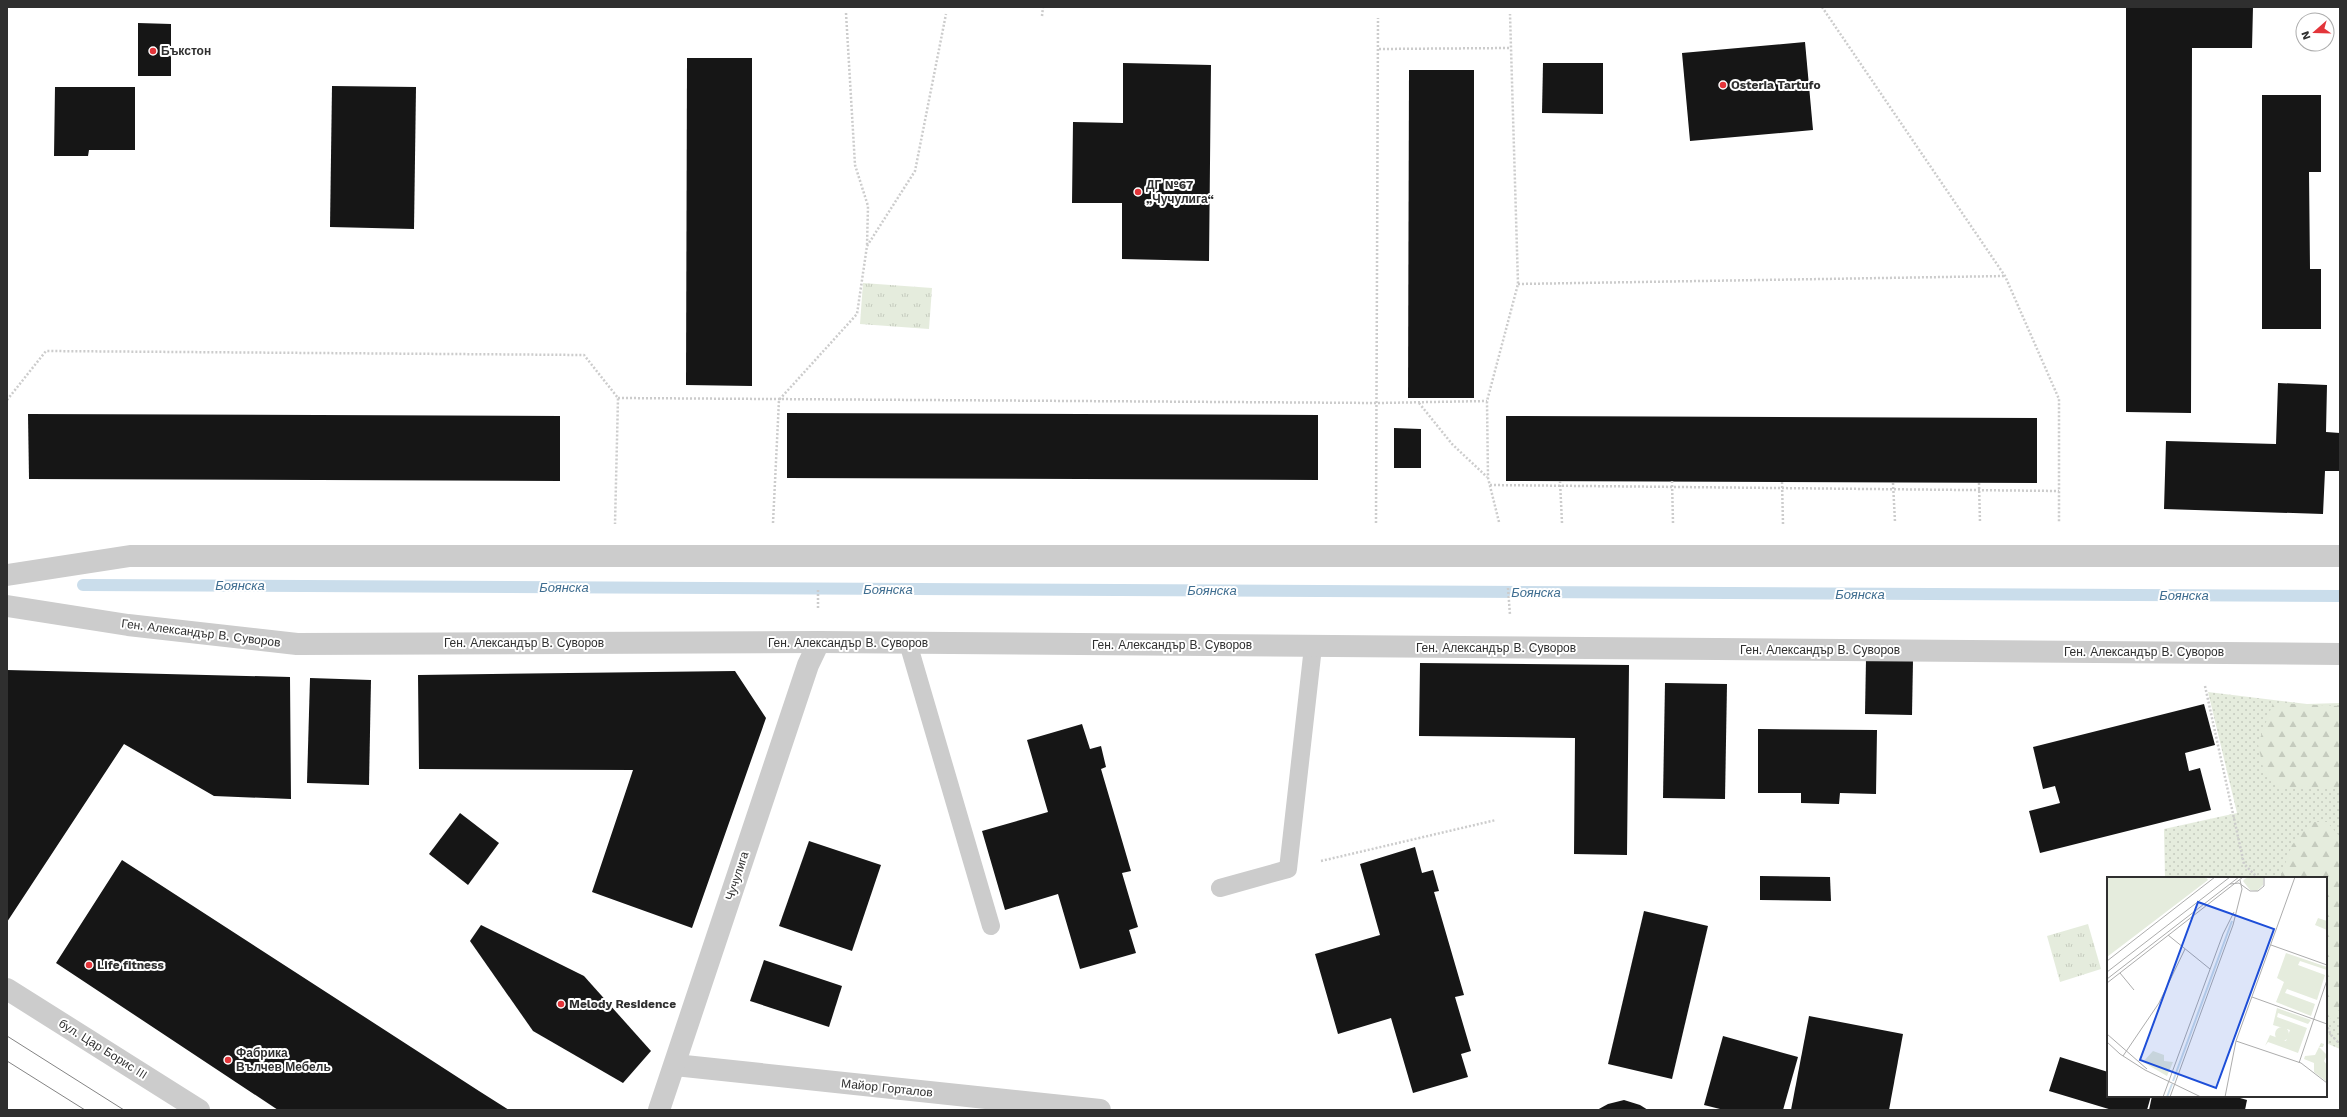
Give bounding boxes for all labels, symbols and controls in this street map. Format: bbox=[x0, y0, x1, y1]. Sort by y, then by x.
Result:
north arrow bbox=[2295, 12, 2335, 52]
text: N bbox=[2299, 29, 2314, 41]
place label: Бъкстон bbox=[161, 44, 211, 58]
marker: Бъкстон bbox=[148, 46, 158, 56]
place label: Osteria Tartufo bbox=[1731, 78, 1821, 92]
marker: Osteria Tartufo bbox=[1718, 80, 1728, 90]
place label: ДГ №67 „Чучулига“ bbox=[1146, 178, 1214, 206]
marker: ДГ №67 „Чучулига“ bbox=[1133, 187, 1143, 197]
water label: Боянска bbox=[215, 578, 265, 593]
water label: Боянска bbox=[539, 580, 589, 595]
water label: Боянска bbox=[863, 582, 913, 597]
water label: Боянска bbox=[1187, 583, 1237, 598]
water label: Боянска bbox=[1511, 585, 1561, 600]
water label: Боянска bbox=[1835, 587, 1885, 602]
water label: Боянска bbox=[2159, 588, 2209, 603]
street label: Ген. Александър В. Суворов bbox=[121, 616, 281, 650]
street label: Ген. Александър В. Суворов bbox=[444, 636, 604, 650]
street label: Ген. Александър В. Суворов bbox=[768, 636, 928, 650]
street label: Ген. Александър В. Суворов bbox=[1092, 638, 1252, 652]
street label: Ген. Александър В. Суворов bbox=[1416, 641, 1576, 655]
street label: Ген. Александър В. Суворов bbox=[1740, 643, 1900, 657]
street label: Ген. Александър В. Суворов bbox=[2064, 645, 2224, 659]
street label: Чучулига bbox=[723, 850, 752, 902]
inset map bbox=[2107, 877, 2327, 1097]
place label: Life fitness bbox=[97, 958, 164, 972]
marker: Life fitness bbox=[84, 960, 94, 970]
place label: Melody Residence bbox=[569, 997, 676, 1011]
marker: Melody Residence bbox=[556, 999, 566, 1009]
street label: бул. Цар Борис III bbox=[56, 1016, 150, 1082]
place label: Фабрика Вълчев Мебель bbox=[236, 1046, 331, 1074]
marker: Фабрика Вълчев Мебель bbox=[223, 1055, 233, 1065]
street label: Майор Горталов bbox=[841, 1076, 933, 1100]

